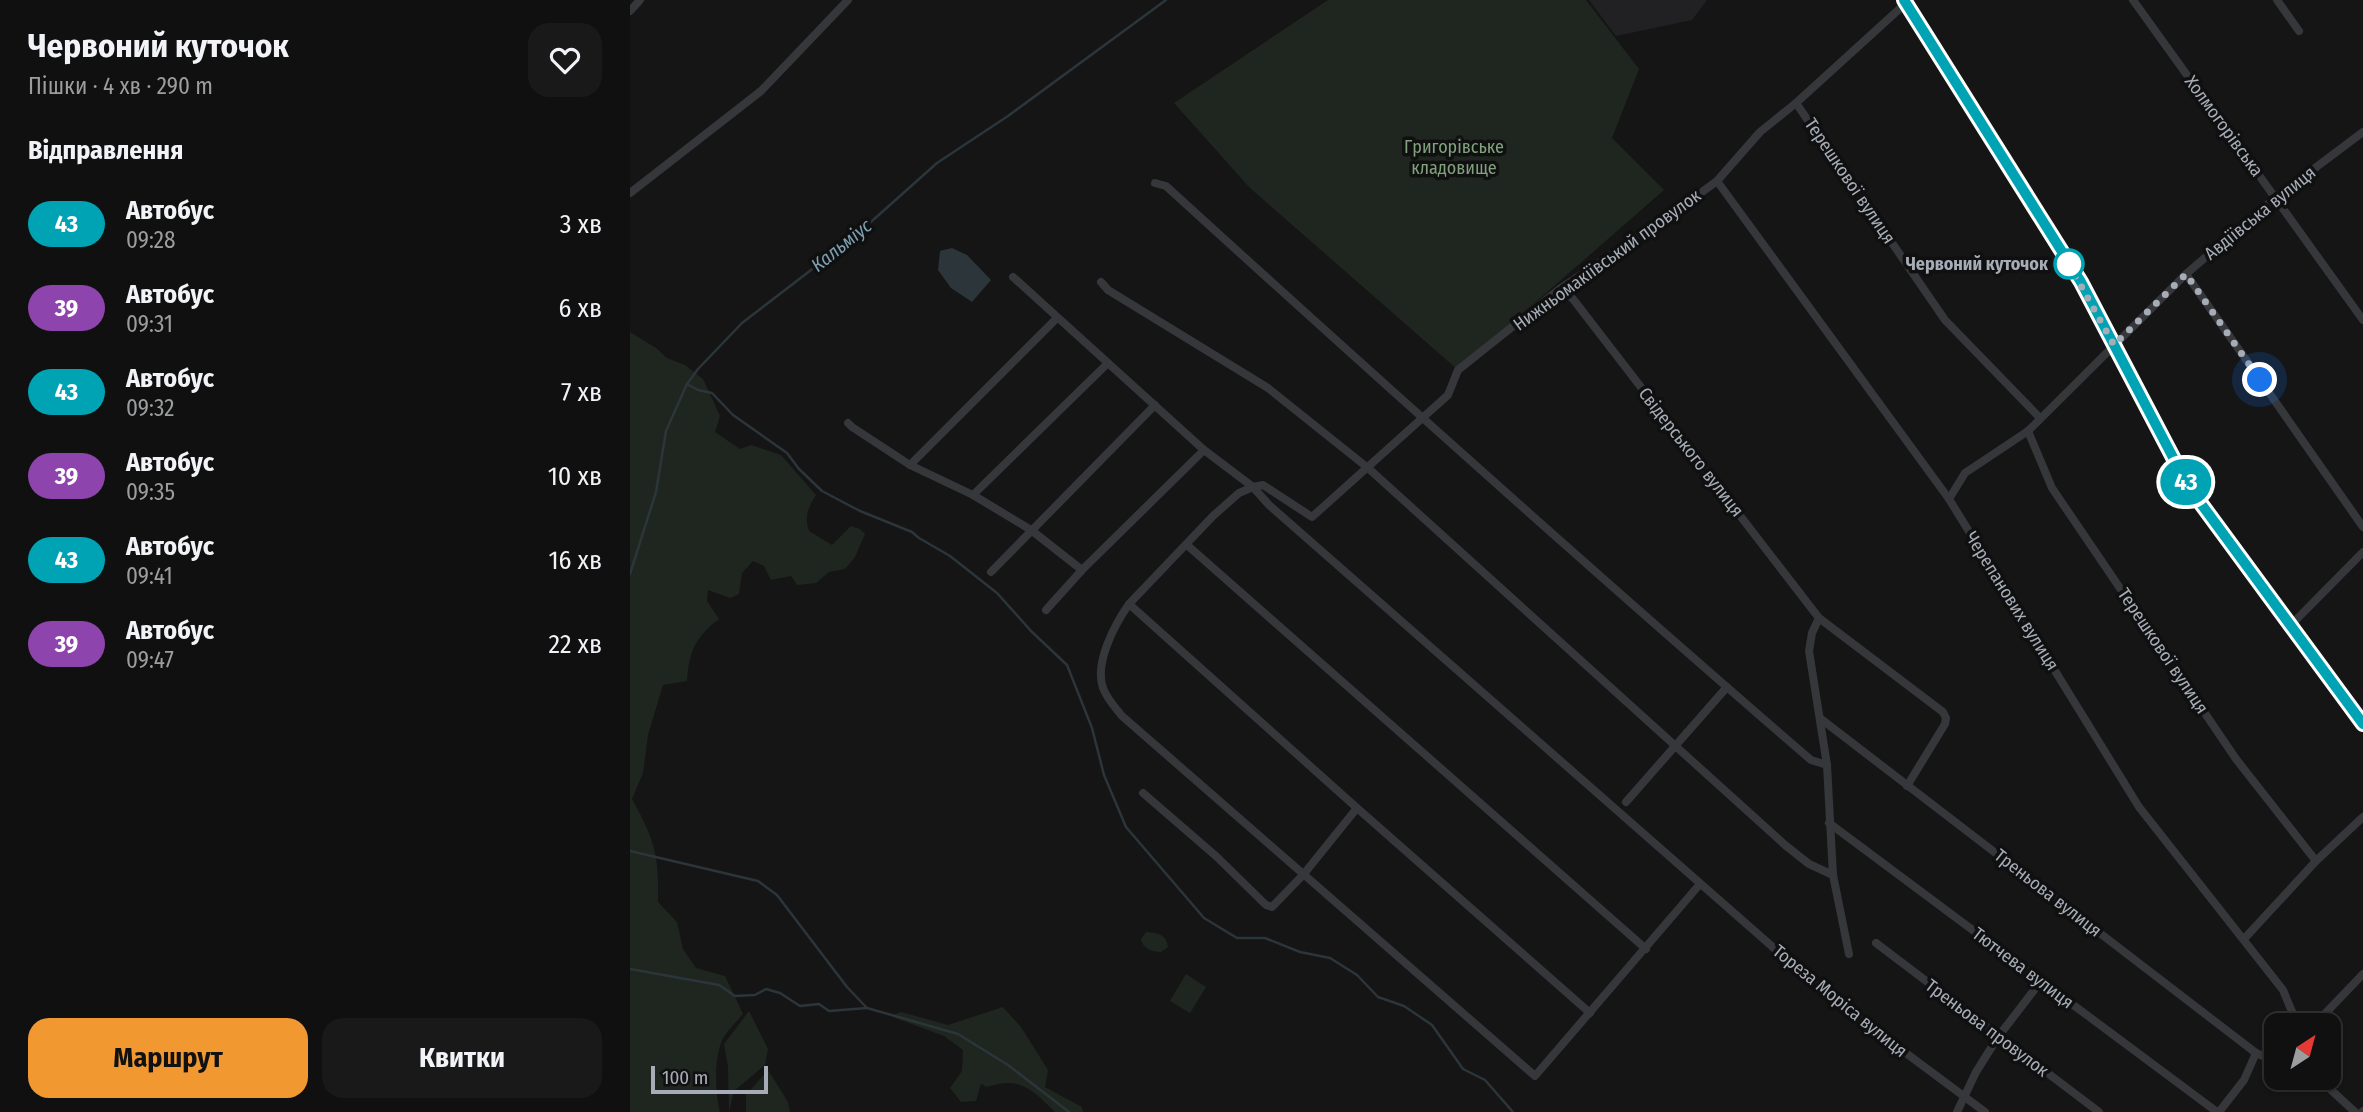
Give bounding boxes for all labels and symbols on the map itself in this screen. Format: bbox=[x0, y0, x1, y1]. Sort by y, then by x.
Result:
street label: Холмогорівська bbox=[2180, 71, 2268, 181]
street label: Терешкової вулиця bbox=[1800, 114, 1900, 248]
park label: Григорівське кладовище bbox=[1404, 136, 1504, 179]
street label: Авдіївська вулиця bbox=[2200, 161, 2320, 265]
street label: Нижньомакіївський провулок bbox=[1509, 184, 1706, 335]
water label: Кальміус bbox=[806, 214, 877, 277]
marker: Червоний куточок bbox=[2054, 249, 2084, 279]
place label: Червоний куточок bbox=[1906, 253, 2049, 275]
your location bbox=[2242, 362, 2277, 397]
street label: Свiдерського вулиця bbox=[1634, 383, 1748, 521]
line badge: 43 bbox=[2154, 459, 2218, 505]
street label: Черепанових вулиця bbox=[1960, 528, 2064, 674]
street label: Терешкової вулиця bbox=[2113, 584, 2213, 718]
street label: Треньова вулиця bbox=[1990, 844, 2106, 942]
street label: Тютчева вулиця bbox=[1968, 923, 2078, 1013]
street label: Тореза Моріса вулиця bbox=[1768, 940, 1912, 1062]
street label: Треньова провулок bbox=[1921, 975, 2053, 1082]
north arrow bbox=[2264, 1013, 2342, 1090]
scale bar bbox=[651, 1063, 768, 1095]

